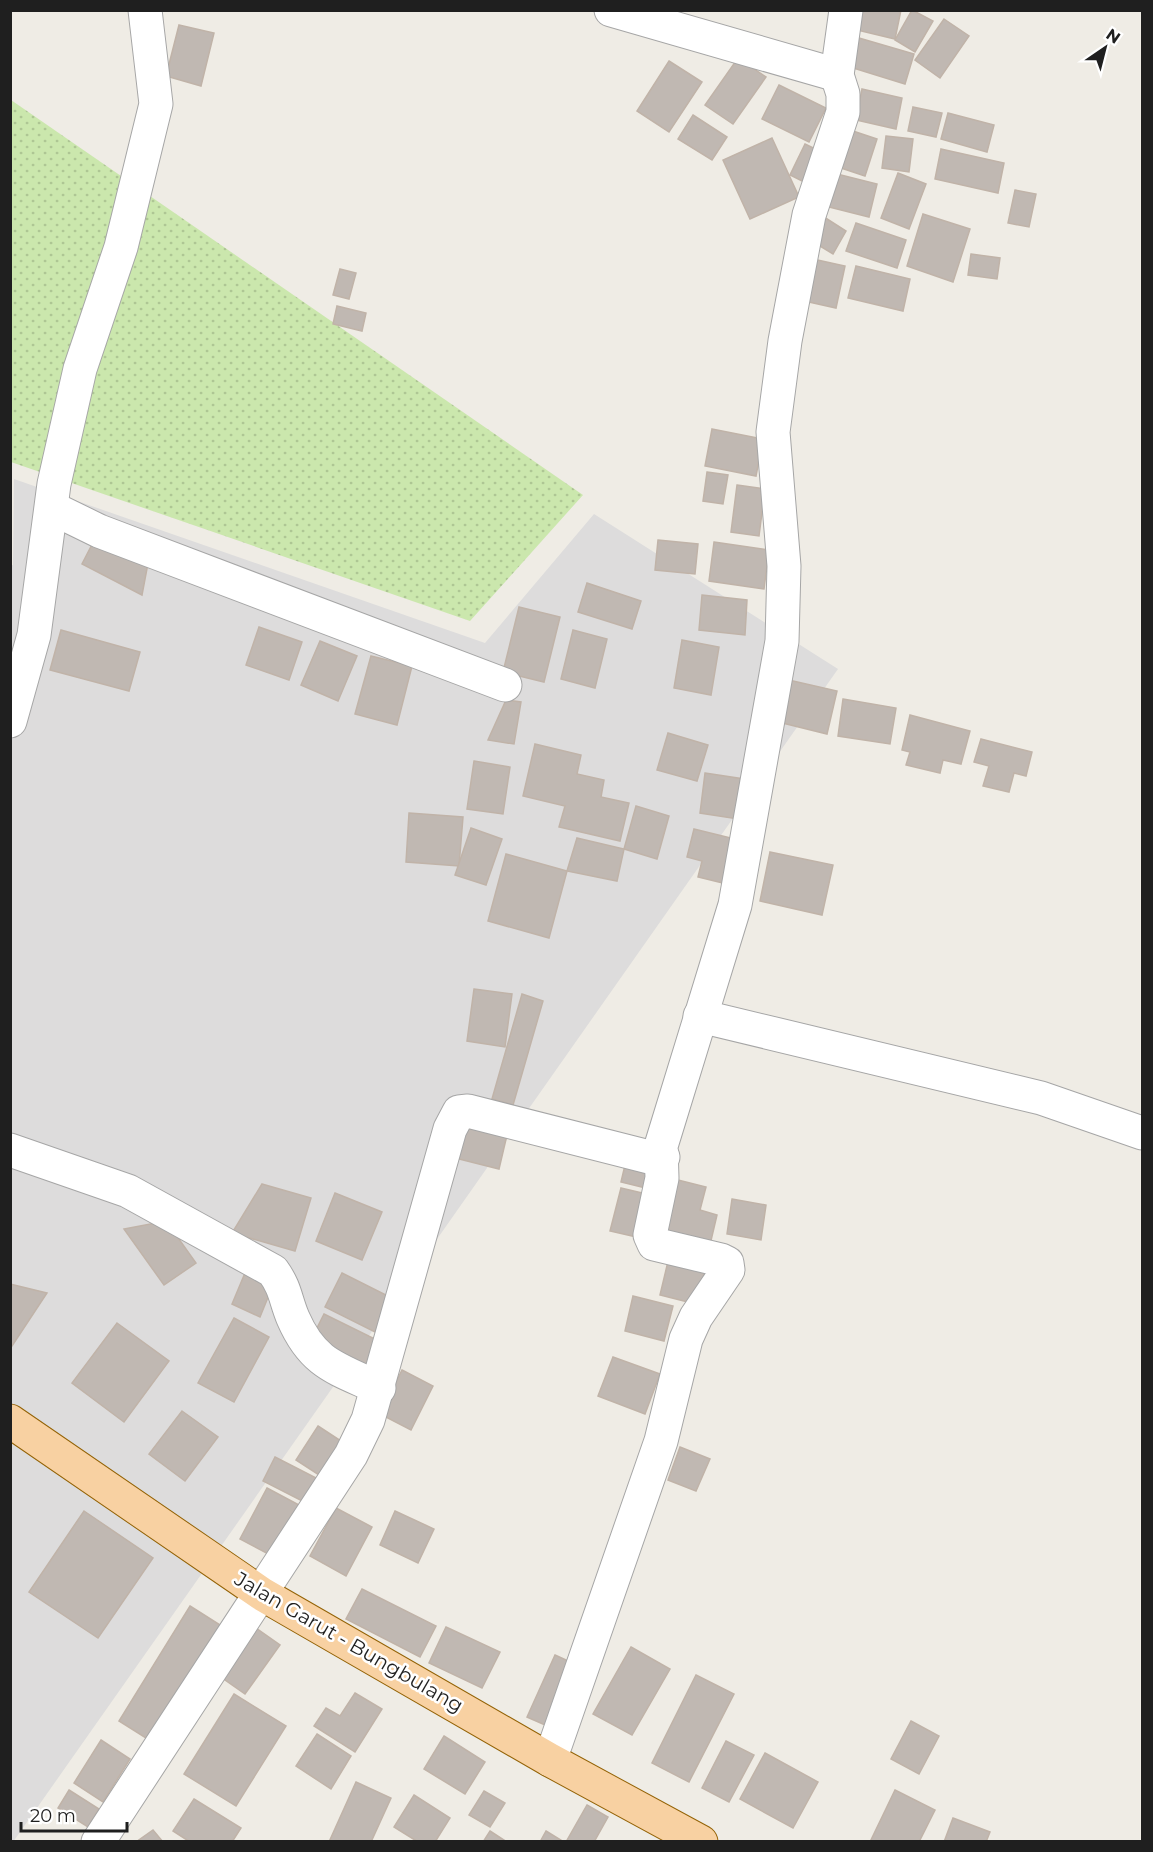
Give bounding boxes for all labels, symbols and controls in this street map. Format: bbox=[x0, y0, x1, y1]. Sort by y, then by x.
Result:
north arrow bbox=[1075, 18, 1135, 78]
text: N bbox=[1103, 25, 1124, 48]
street label: Jalan Garut - Bungbulang bbox=[230, 1566, 468, 1717]
scale bar bbox=[21, 1795, 128, 1833]
text: 20 m bbox=[30, 1805, 76, 1827]

